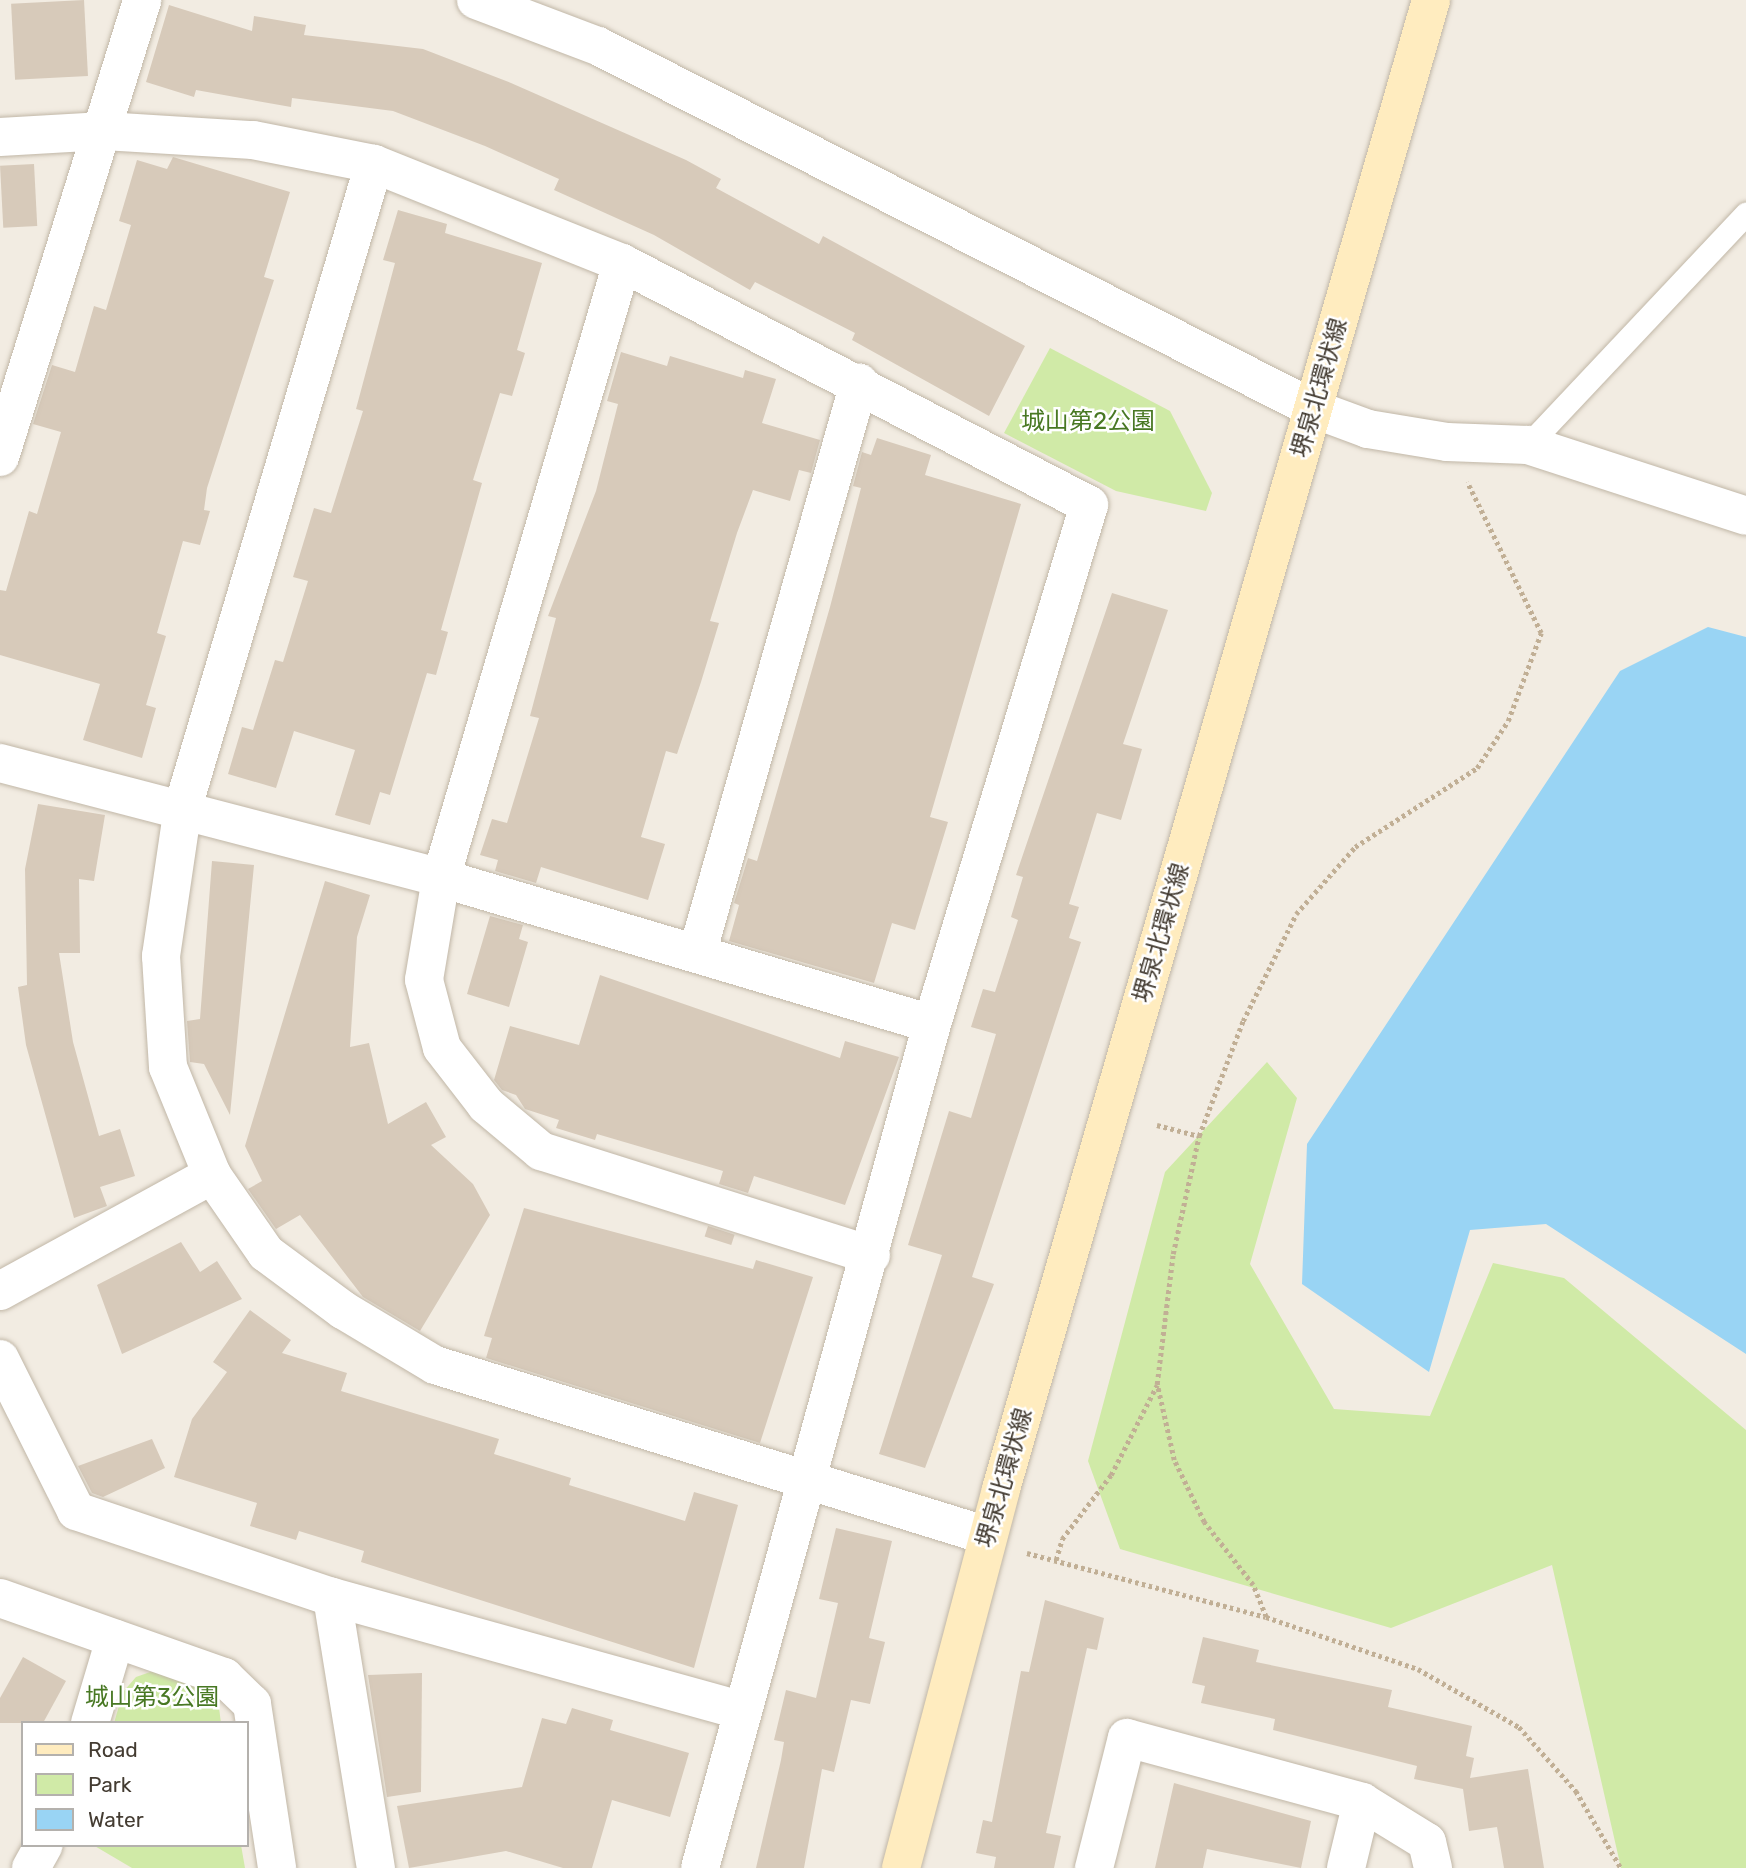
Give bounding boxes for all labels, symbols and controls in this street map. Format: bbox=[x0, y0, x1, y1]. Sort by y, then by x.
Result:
street label: 堺泉北環状線 bbox=[1286, 315, 1354, 461]
park label: 城山第2公園 bbox=[1021, 408, 1155, 436]
street label: 堺泉北環状線 bbox=[1128, 860, 1196, 1006]
street label: 堺泉北環状線 bbox=[971, 1405, 1039, 1551]
park label: 城山第3公園 bbox=[85, 1684, 219, 1712]
legend bbox=[21, 1721, 248, 1847]
text: Road bbox=[88, 1737, 138, 1762]
text: Park bbox=[88, 1772, 132, 1797]
text: Water bbox=[88, 1807, 144, 1832]

